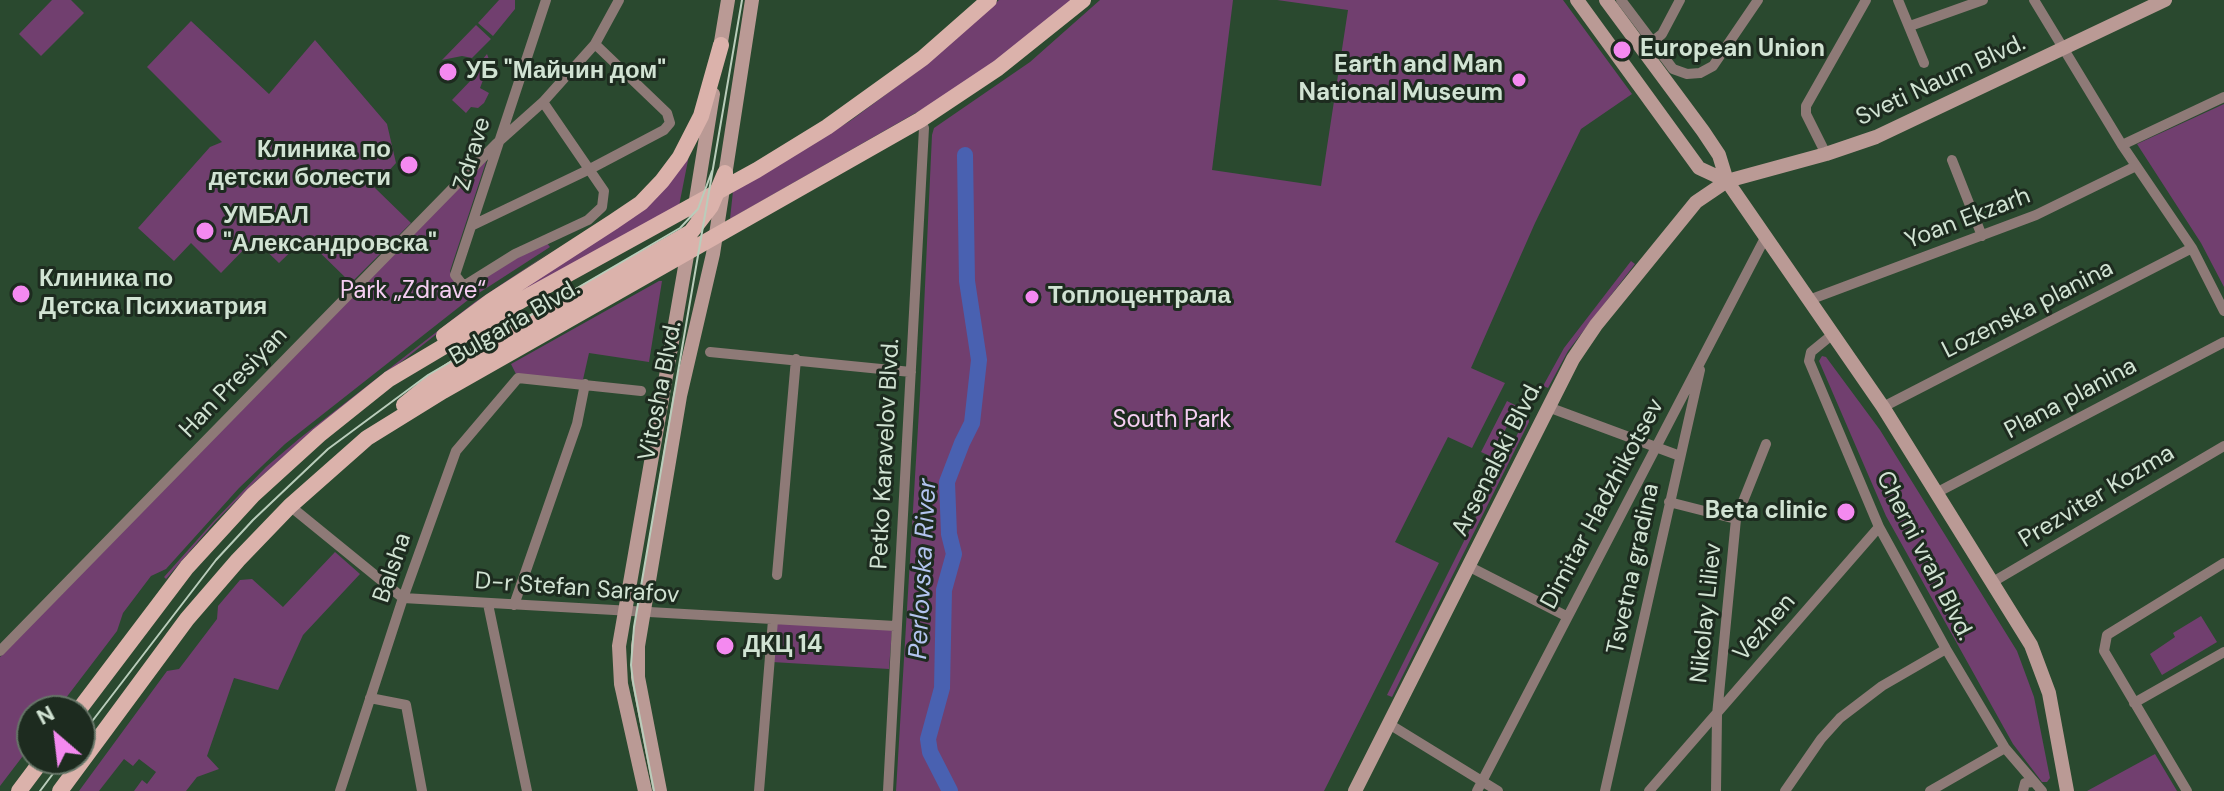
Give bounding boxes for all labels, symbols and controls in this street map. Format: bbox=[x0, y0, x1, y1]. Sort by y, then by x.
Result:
street label: Sveti Naum Blvd. bbox=[1852, 29, 2030, 133]
place label: European Union bbox=[1640, 36, 1825, 64]
marker: European Union bbox=[1611, 39, 1633, 61]
place label: Earth and Man National Museum bbox=[1298, 52, 1503, 108]
place label: УБ "Майчин дом" bbox=[466, 58, 666, 86]
marker: УБ "Майчин дом" bbox=[437, 61, 459, 83]
marker: Earth and Man National Museum bbox=[1510, 71, 1528, 89]
street label: Zdrave bbox=[448, 114, 498, 194]
place label: Клиника по детски болести bbox=[209, 137, 391, 193]
marker: Клиника по детски болести bbox=[398, 154, 420, 176]
street label: Yoan Ekzarh bbox=[1901, 182, 2035, 256]
place label: УМБАЛ "Александровска" bbox=[223, 203, 437, 259]
marker: УМБАЛ "Александровска" bbox=[194, 220, 216, 242]
street label: Lozenska planina bbox=[1938, 254, 2118, 366]
place label: Клиника по Детска Психиатрия bbox=[39, 266, 267, 322]
street label: Bulgaria Blvd. bbox=[445, 274, 585, 372]
park label: Park „Zdrave“ bbox=[340, 278, 486, 306]
marker: Клиника по Детска Психиатрия bbox=[10, 283, 32, 305]
place label: Топлоцентрала bbox=[1048, 283, 1231, 311]
marker: Топлоцентрала bbox=[1023, 288, 1041, 306]
street label: Vitosha Blvd. bbox=[633, 319, 689, 463]
street label: Han Presiyan bbox=[174, 322, 294, 444]
street label: Petko Karavelov Blvd. bbox=[866, 338, 906, 570]
street label: Plana planina bbox=[2000, 352, 2142, 446]
street label: Arsenalski Blvd. bbox=[1446, 376, 1550, 542]
street label: Dimitar Hadzhikotsev bbox=[1535, 394, 1671, 614]
park label: South Park bbox=[1113, 407, 1231, 435]
street label: Prezviter Kozma bbox=[2014, 439, 2180, 555]
street label: Cherni vrah Blvd. bbox=[1869, 467, 1979, 645]
water label: Perlovska River bbox=[904, 478, 944, 660]
street label: Tsvetna gradina bbox=[1602, 481, 1666, 657]
place label: Beta clinic bbox=[1705, 498, 1828, 526]
marker: Beta clinic bbox=[1835, 501, 1857, 523]
street label: Balsha bbox=[368, 529, 418, 607]
street label: Nikolay Liliev bbox=[1685, 541, 1729, 685]
street label: D-r Stefan Sarafov bbox=[474, 567, 680, 611]
street label: Vezhen bbox=[1728, 588, 1802, 668]
place label: ДКЦ 14 bbox=[743, 632, 822, 660]
marker: ДКЦ 14 bbox=[714, 635, 736, 657]
north arrow bbox=[16, 695, 96, 775]
text: N bbox=[32, 699, 59, 732]

